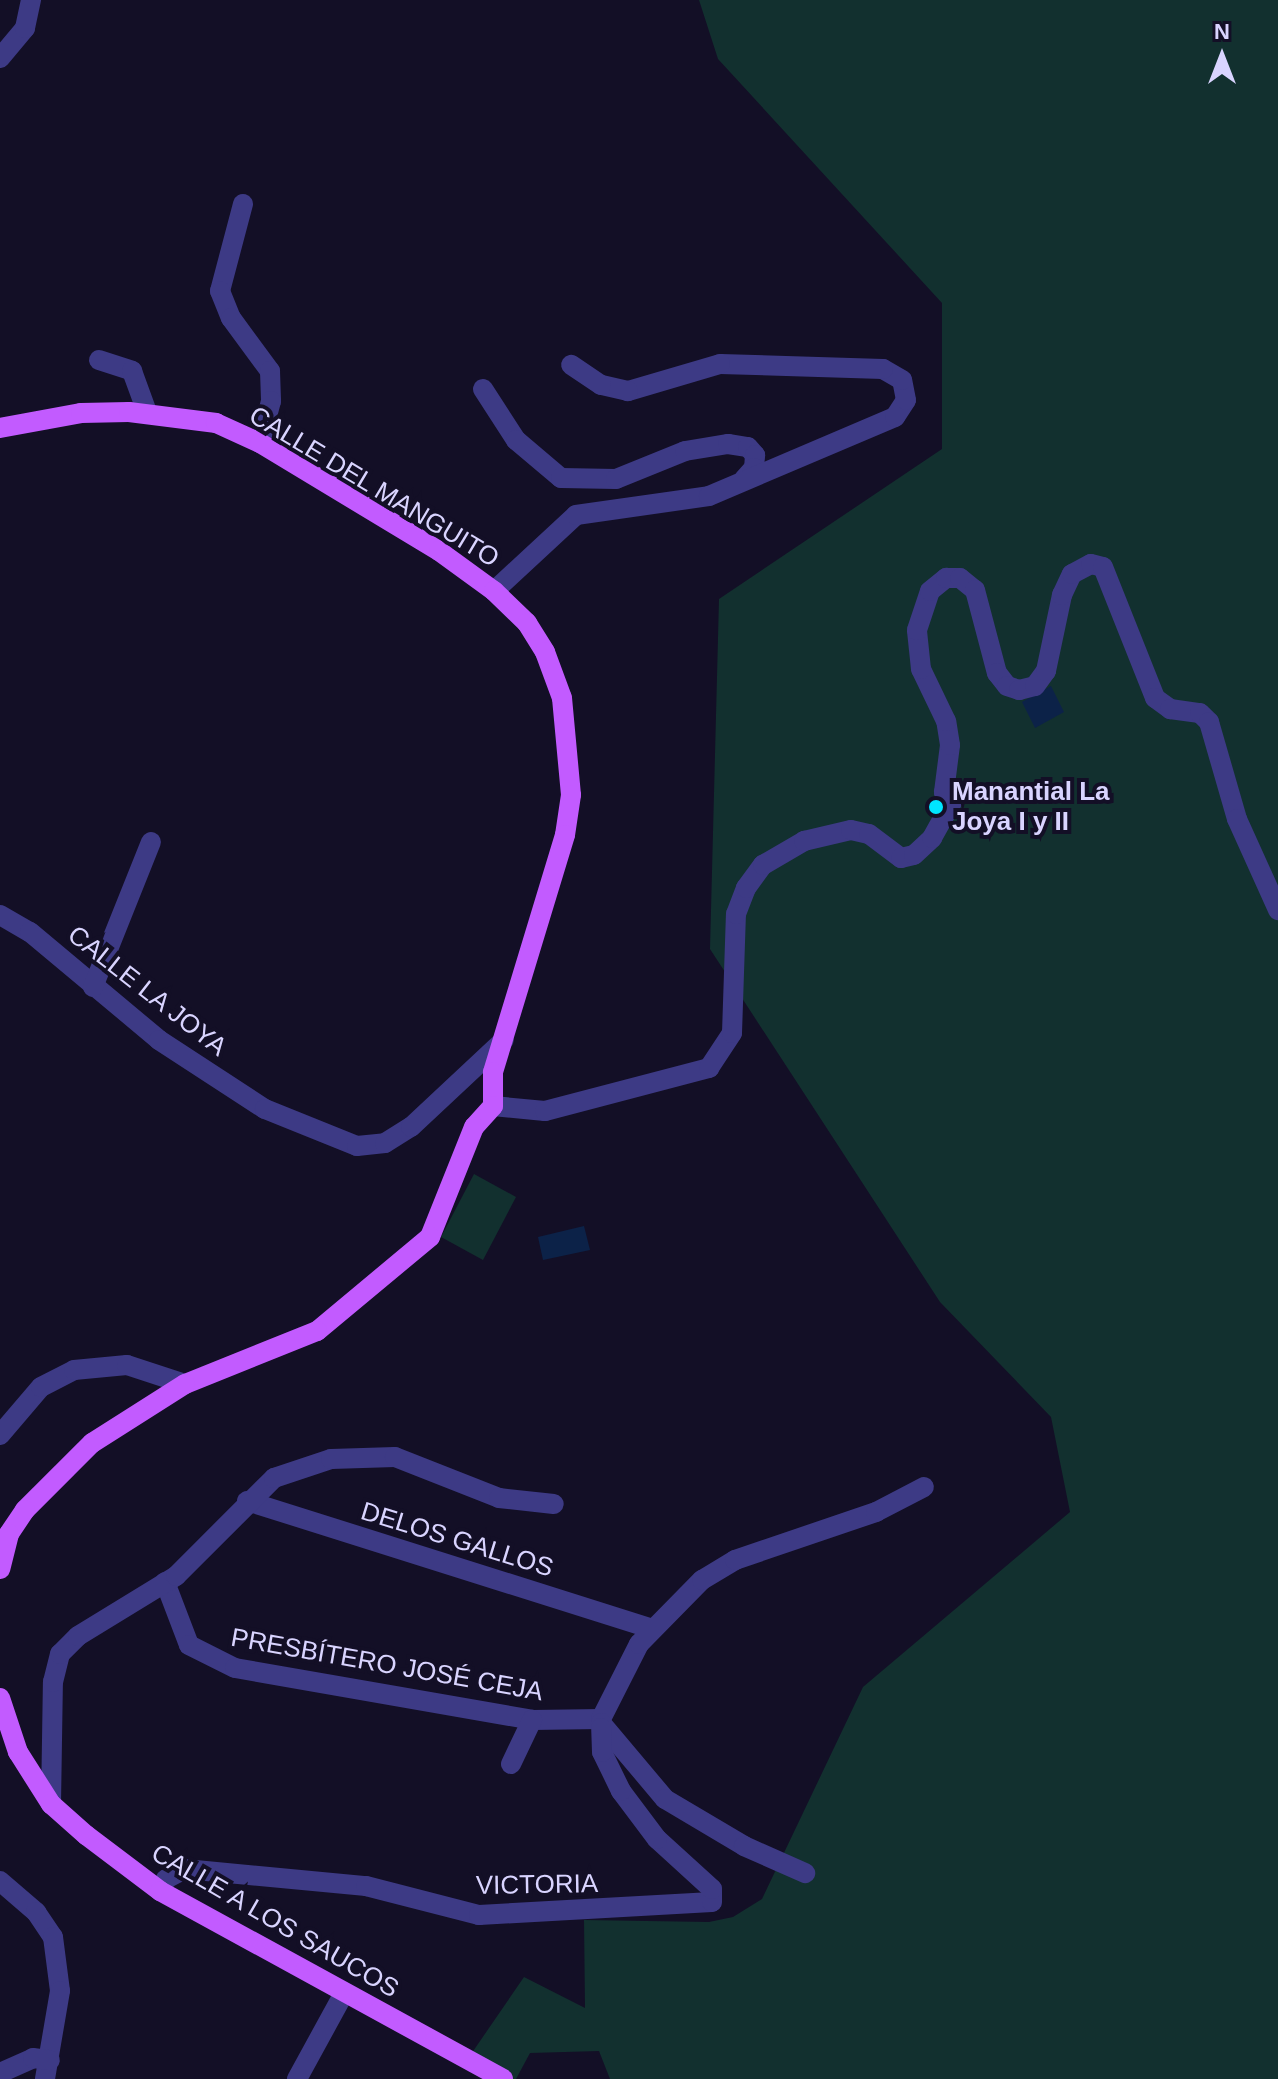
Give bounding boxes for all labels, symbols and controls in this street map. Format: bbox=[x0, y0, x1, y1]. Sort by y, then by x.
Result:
north arrow bbox=[1182, 16, 1262, 96]
text: N bbox=[1214, 19, 1230, 44]
street label: CALLE DEL MANGUITO bbox=[243, 400, 505, 574]
place label: Manantial La Joya I y II bbox=[952, 776, 1109, 838]
marker: Manantial La Joya I y II bbox=[927, 798, 945, 816]
street label: CALLE LA JOYA bbox=[61, 919, 233, 1063]
street label: DELOS GALLOS bbox=[357, 1496, 557, 1584]
street label: PRESBÍTERO JOSÉ CEJA bbox=[228, 1622, 546, 1708]
street label: CALLE A LOS SAUCOS bbox=[145, 1837, 405, 2005]
street label: VICTORIA bbox=[476, 1868, 598, 1902]

